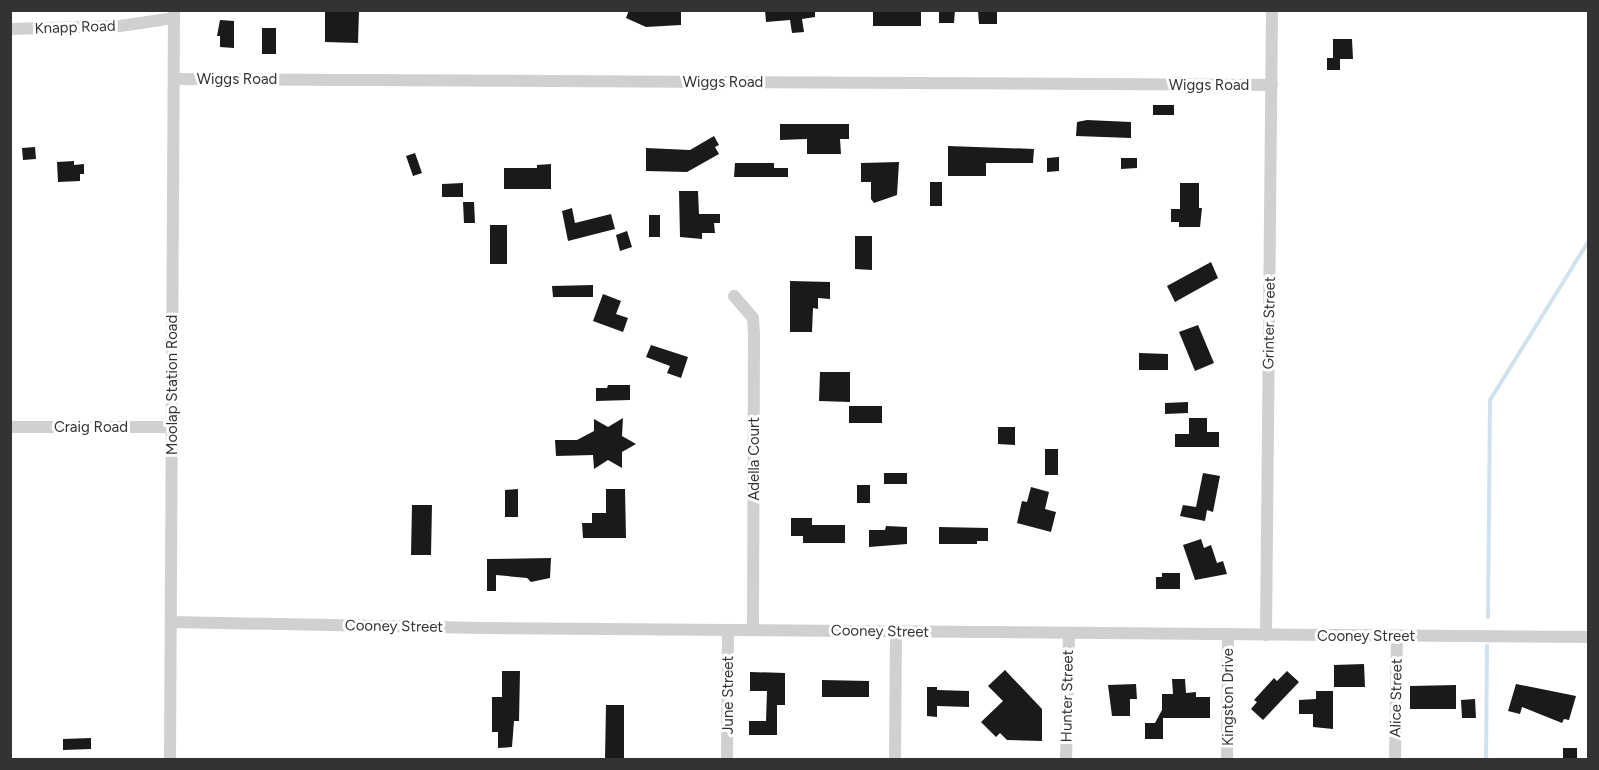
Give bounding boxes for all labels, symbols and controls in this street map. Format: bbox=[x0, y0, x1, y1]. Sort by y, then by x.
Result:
street label: Knapp Road bbox=[34, 17, 116, 37]
street label: Wiggs Road bbox=[197, 70, 277, 88]
street label: Wiggs Road bbox=[683, 73, 763, 91]
street label: Wiggs Road bbox=[1169, 76, 1249, 94]
street label: Grinter Street bbox=[1259, 276, 1279, 370]
street label: Moolap Station Road bbox=[163, 315, 181, 455]
street label: Adella Court bbox=[745, 417, 763, 501]
street label: Craig Road bbox=[54, 418, 128, 436]
street label: Cooney Street bbox=[345, 616, 444, 636]
street label: Cooney Street bbox=[831, 621, 930, 641]
street label: Cooney Street bbox=[1317, 627, 1415, 645]
street label: Kingston Drive bbox=[1219, 648, 1237, 746]
street label: Hunter Street bbox=[1057, 649, 1077, 742]
street label: June Street bbox=[719, 655, 737, 734]
street label: Alice Street bbox=[1386, 658, 1406, 738]

